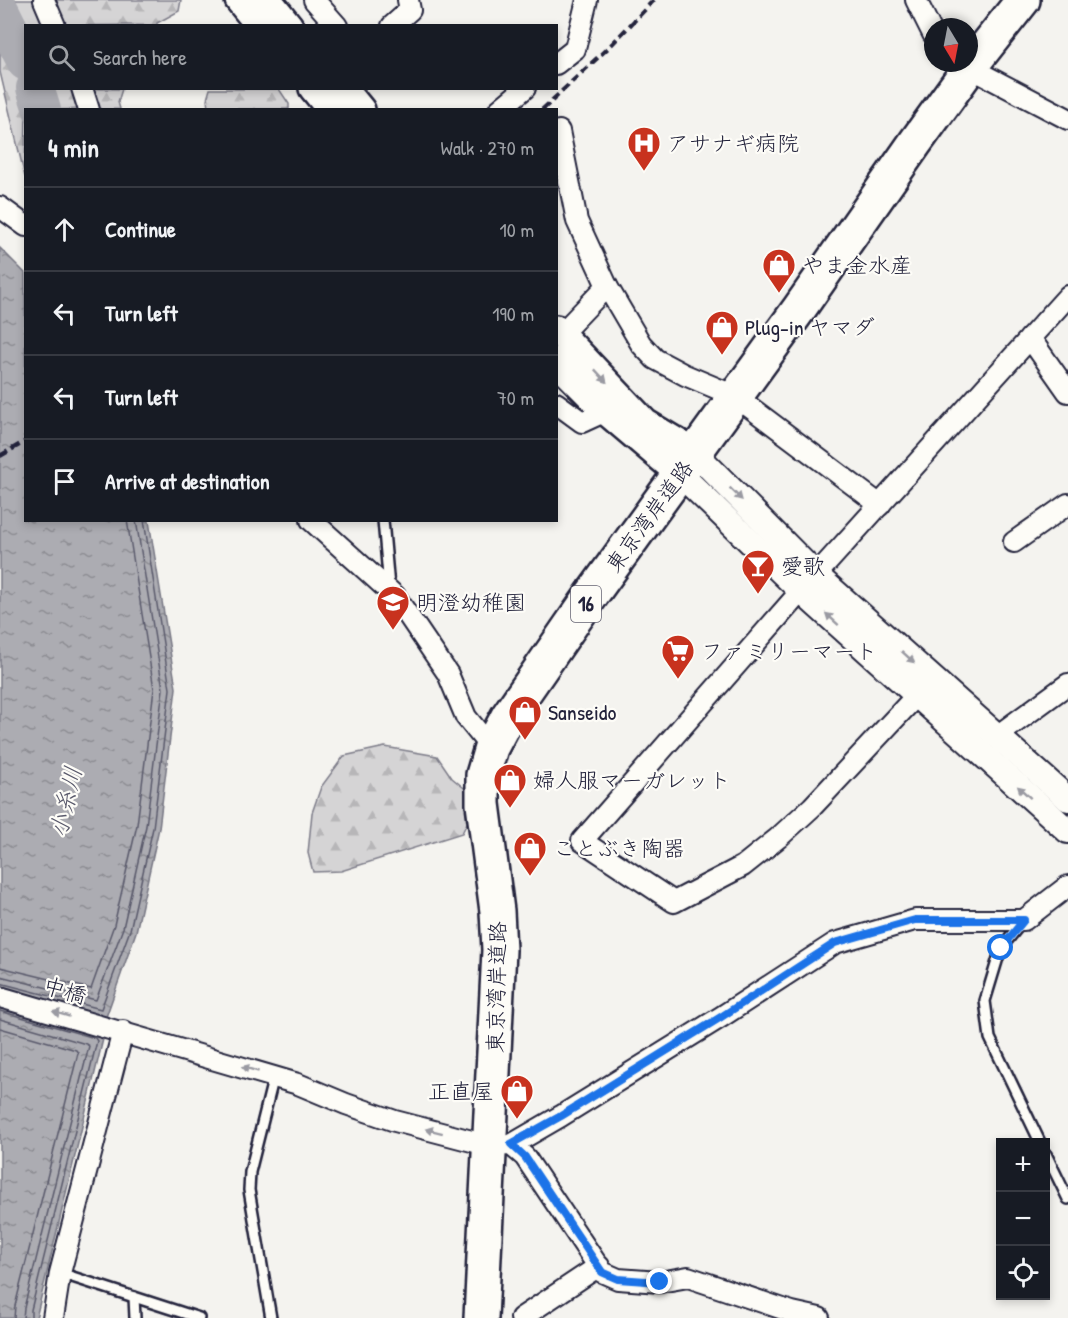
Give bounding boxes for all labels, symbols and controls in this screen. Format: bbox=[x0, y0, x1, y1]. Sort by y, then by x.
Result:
north arrow bbox=[924, 18, 978, 72]
search box bbox=[24, 24, 558, 90]
icon: search bbox=[45, 41, 78, 74]
text: Search here bbox=[93, 42, 187, 72]
hospital icon: アサナギ病院 bbox=[626, 125, 662, 172]
place label: アサナギ病院 bbox=[667, 128, 799, 158]
text: 4 min bbox=[48, 130, 99, 165]
text: Walk · 270 m bbox=[441, 134, 534, 161]
icon: ahead bbox=[48, 213, 81, 246]
text: Continue bbox=[105, 214, 176, 244]
text: 10 m bbox=[500, 216, 534, 243]
shop icon: やま金水産 bbox=[761, 247, 797, 294]
place label: やま金水産 bbox=[802, 250, 912, 280]
icon: left bbox=[48, 297, 81, 330]
text: Turn left bbox=[105, 298, 178, 328]
text: 190 m bbox=[492, 300, 534, 327]
shop icon: Plug-in ヤマダ bbox=[704, 309, 740, 356]
place label: Plug-in ヤマダ bbox=[745, 312, 875, 342]
one-way arrow bbox=[594, 368, 607, 383]
icon: left bbox=[48, 381, 81, 414]
text: Turn left bbox=[105, 382, 178, 412]
text: 70 m bbox=[497, 384, 534, 411]
street label: 東京湾岸道路 bbox=[598, 454, 700, 578]
icon: arrive bbox=[48, 465, 81, 498]
text: Arrive at destination bbox=[105, 466, 270, 496]
one-way arrow bbox=[729, 487, 743, 502]
bar icon: 愛歌 bbox=[740, 548, 776, 595]
place label: 愛歌 bbox=[781, 551, 825, 581]
school or university icon: 明澄幼稚園 bbox=[375, 584, 411, 631]
road number: 16 bbox=[571, 586, 601, 622]
place label: 明澄幼稚園 bbox=[416, 587, 526, 617]
one-way arrow bbox=[825, 612, 840, 626]
supermarket icon: ファミリーマート bbox=[660, 633, 696, 680]
place label: ファミリーマート bbox=[701, 636, 877, 666]
one-way arrow bbox=[900, 650, 915, 663]
shop icon: Sanseido bbox=[507, 694, 543, 741]
place label: Sanseido bbox=[548, 697, 616, 727]
shop icon: 婦人服マーガレット bbox=[492, 762, 528, 809]
water label: 小糸川 bbox=[41, 763, 89, 840]
place label: 婦人服マーガレット bbox=[533, 765, 731, 795]
one-way arrow bbox=[1017, 785, 1032, 799]
shop icon: ことぶき陶器 bbox=[512, 830, 548, 877]
place label: ことぶき陶器 bbox=[553, 833, 685, 863]
street label: 東京湾岸道路 bbox=[480, 921, 512, 1053]
route start bbox=[987, 934, 1013, 960]
street label: 中橋 bbox=[40, 970, 90, 1010]
one-way arrow bbox=[52, 1009, 70, 1018]
one-way arrow bbox=[241, 1064, 259, 1073]
shop icon: 正直屋 bbox=[499, 1073, 535, 1120]
place label: 正直屋 bbox=[428, 1076, 494, 1106]
one-way arrow bbox=[425, 1126, 443, 1136]
map controls bbox=[996, 1138, 1050, 1300]
button: + bbox=[996, 1138, 1050, 1192]
button: − bbox=[996, 1192, 1050, 1246]
button: locate bbox=[996, 1246, 1050, 1300]
route end bbox=[646, 1268, 672, 1294]

